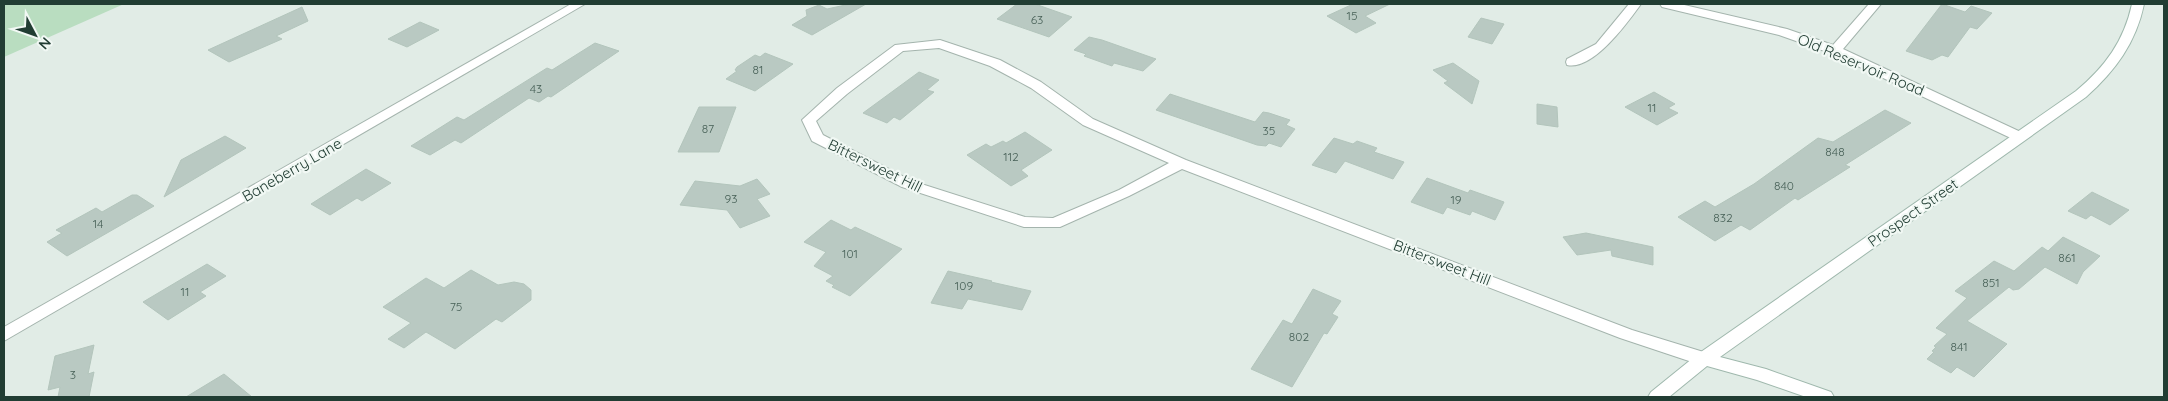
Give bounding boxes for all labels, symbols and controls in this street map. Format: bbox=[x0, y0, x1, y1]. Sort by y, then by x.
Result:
house number: 15 bbox=[1347, 8, 1357, 23]
north arrow bbox=[10, 10, 60, 60]
house number: 63 bbox=[1031, 12, 1043, 27]
street label: Old Reservoir Road bbox=[1795, 29, 1927, 100]
text: N bbox=[35, 34, 55, 53]
house number: 81 bbox=[753, 62, 763, 77]
house number: 43 bbox=[530, 81, 542, 96]
house number: 11 bbox=[1648, 100, 1656, 115]
house number: 87 bbox=[702, 121, 714, 136]
house number: 35 bbox=[1263, 123, 1275, 138]
street label: Baneberry Lane bbox=[239, 133, 345, 206]
street label: Bittersweet Hill bbox=[825, 135, 926, 197]
house number: 848 bbox=[1825, 144, 1845, 159]
house number: 112 bbox=[1003, 149, 1019, 164]
street label: Prospect Street bbox=[1864, 174, 1962, 251]
house number: 840 bbox=[1774, 178, 1794, 193]
house number: 93 bbox=[725, 191, 737, 206]
house number: 19 bbox=[1450, 192, 1462, 207]
house number: 832 bbox=[1713, 210, 1733, 225]
house number: 14 bbox=[93, 216, 103, 231]
street label: Bittersweet Hill bbox=[1391, 235, 1494, 290]
house number: 101 bbox=[842, 246, 858, 261]
house number: 861 bbox=[2058, 250, 2076, 265]
house number: 851 bbox=[1982, 275, 2000, 290]
house number: 109 bbox=[955, 278, 973, 293]
house number: 11 bbox=[181, 284, 189, 299]
house number: 75 bbox=[450, 299, 462, 314]
house number: 802 bbox=[1289, 329, 1309, 344]
house number: 841 bbox=[1950, 339, 1968, 354]
house number: 3 bbox=[70, 367, 76, 382]

